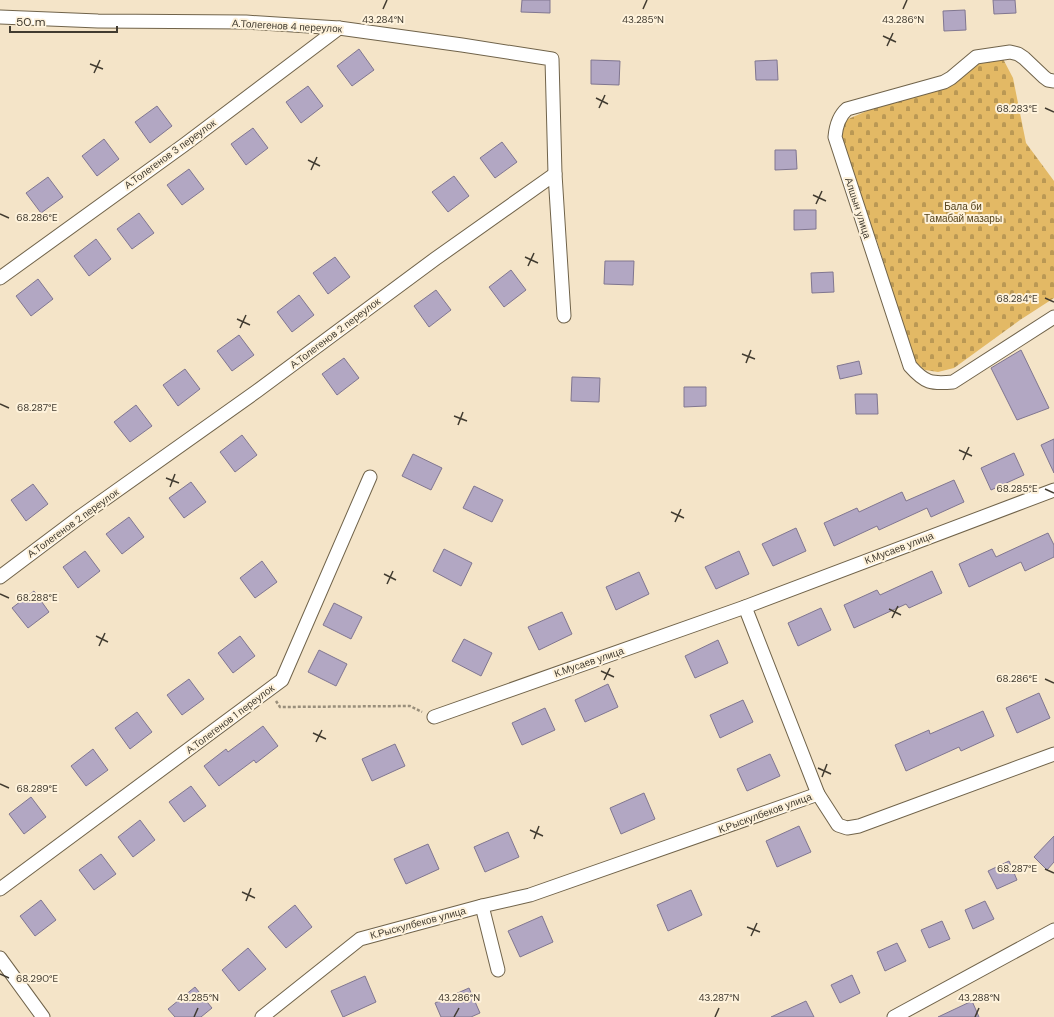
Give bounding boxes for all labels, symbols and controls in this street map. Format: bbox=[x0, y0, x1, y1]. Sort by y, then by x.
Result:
scale bar bbox=[10, 8, 117, 34]
text: 43.284°N bbox=[362, 13, 404, 26]
text: 43.285°N bbox=[622, 13, 664, 26]
text: 43.286°N bbox=[882, 13, 924, 26]
text: 50 m bbox=[16, 14, 45, 30]
street label: А.Толегенов 4 переулок bbox=[232, 17, 343, 35]
text: 68.283°E bbox=[997, 102, 1038, 115]
street label: А.Толегенов 3 переулок bbox=[122, 116, 219, 192]
street label: Алшын улица bbox=[842, 176, 874, 241]
park label: Бала би Тамабай мазары bbox=[924, 200, 1002, 225]
text: 68.286°E bbox=[16, 211, 58, 224]
text: 68.284°E bbox=[996, 292, 1038, 305]
street label: А.Толегенов 2 переулок bbox=[287, 294, 383, 371]
text: 68.287°E bbox=[17, 401, 57, 414]
text: 68.285°E bbox=[996, 482, 1038, 495]
street label: А.Толегенов 2 переулок bbox=[25, 485, 122, 561]
street label: К.Мусаев улица bbox=[863, 529, 936, 567]
text: 68.288°E bbox=[16, 591, 58, 604]
street label: К.Мусаев улица bbox=[552, 644, 626, 680]
text: 68.286°E bbox=[996, 672, 1038, 685]
street label: А.Толегенов 1 переулок bbox=[183, 681, 277, 756]
text: 68.289°E bbox=[16, 782, 58, 795]
street label: К.Рыскулбеков улица bbox=[717, 790, 814, 836]
text: 68.287°E bbox=[997, 862, 1037, 875]
street label: К.Рыскулбеков улица bbox=[369, 904, 468, 942]
text: 68.290°E bbox=[16, 972, 58, 985]
text: 43.285°N bbox=[177, 991, 219, 1004]
text: 43.286°N bbox=[438, 991, 480, 1004]
text: 43.287°N bbox=[698, 991, 740, 1004]
text: 43.288°N bbox=[958, 991, 1000, 1004]

